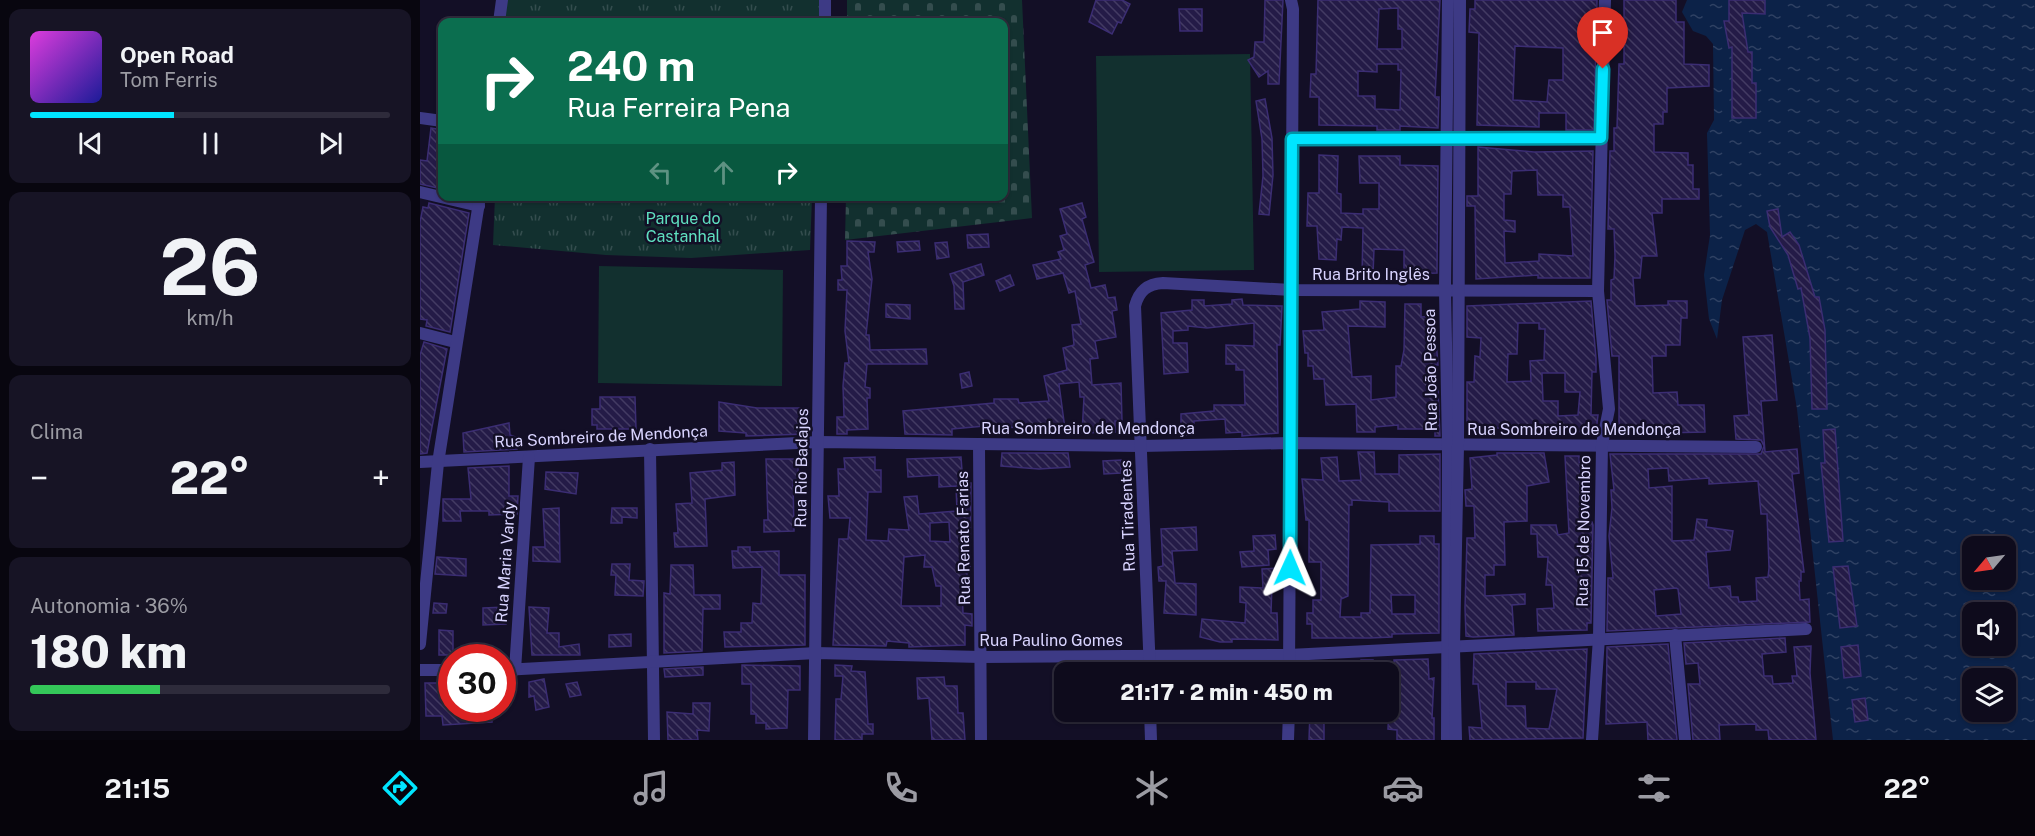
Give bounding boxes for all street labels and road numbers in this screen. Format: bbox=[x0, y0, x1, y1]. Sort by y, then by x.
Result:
street label: Rua Brito Inglês bbox=[1312, 265, 1430, 284]
street label: Rua João Pessoa bbox=[1420, 309, 1441, 431]
street label: Rua Rio Badajos bbox=[791, 408, 812, 528]
street label: Rua Sombreiro de Mendonça bbox=[981, 419, 1195, 438]
street label: Rua Sombreiro de Mendonça bbox=[1467, 420, 1681, 439]
street label: Rua Sombreiro de Mendonça bbox=[494, 421, 708, 452]
street label: Rua 15 de Novembro bbox=[1573, 455, 1594, 607]
street label: Rua Tiradentes bbox=[1116, 460, 1139, 572]
street label: Rua Renato Farias bbox=[953, 471, 974, 605]
street label: Rua Maria Vardy bbox=[492, 500, 519, 623]
street label: Rua Paulino Gomes bbox=[979, 631, 1123, 650]

